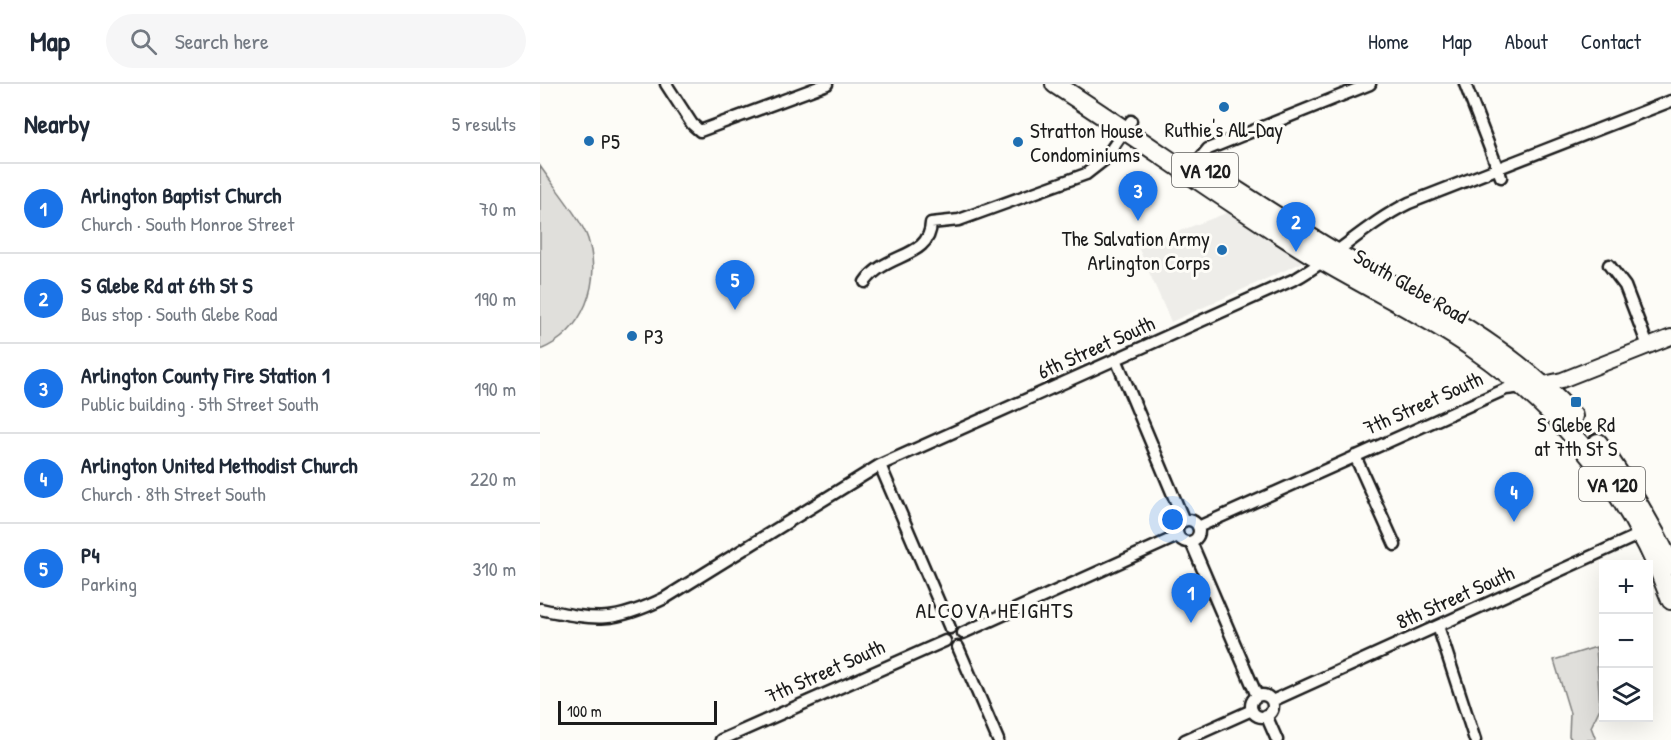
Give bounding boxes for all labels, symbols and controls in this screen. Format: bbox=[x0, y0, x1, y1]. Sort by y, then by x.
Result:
search box bbox=[106, 14, 526, 68]
text: Map bbox=[30, 22, 70, 60]
icon: search bbox=[127, 25, 160, 58]
text: Search here bbox=[175, 26, 269, 56]
text: Home bbox=[1368, 27, 1409, 56]
text: Map bbox=[1442, 27, 1472, 56]
text: About bbox=[1505, 27, 1548, 56]
text: Contact bbox=[1581, 27, 1641, 56]
marker: Ruthie's All-Day bbox=[1217, 100, 1231, 114]
text: Nearby bbox=[24, 106, 90, 141]
text: 5 results bbox=[452, 110, 516, 137]
place label: Ruthie's All-Day bbox=[1165, 115, 1283, 144]
place label: Stratton House Condominiums bbox=[1030, 116, 1144, 169]
place label: P5 bbox=[601, 127, 620, 156]
marker: P5 bbox=[582, 134, 596, 148]
marker: Stratton House Condominiums bbox=[1011, 135, 1025, 149]
road number: VA 120 bbox=[1172, 153, 1238, 187]
pin: 3 bbox=[1118, 172, 1158, 221]
text: Arlington Baptist Church bbox=[81, 180, 281, 210]
text: 1 bbox=[40, 195, 47, 222]
text: 70 m bbox=[479, 195, 516, 222]
pin: 2 bbox=[1276, 202, 1316, 252]
text: Church · South Monroe Street bbox=[81, 210, 294, 237]
place label: The Salvation Army Arlington Corps bbox=[1062, 224, 1210, 277]
street label: South Glebe Road bbox=[1348, 242, 1474, 330]
marker: The Salvation Army Arlington Corps bbox=[1215, 243, 1229, 257]
pin: 5 bbox=[716, 260, 754, 310]
text: S Glebe Rd at 6th St S bbox=[81, 270, 253, 300]
text: 2 bbox=[39, 285, 48, 312]
text: 190 m bbox=[474, 285, 516, 312]
text: Bus stop · South Glebe Road bbox=[81, 300, 277, 327]
street label: 6th Street South bbox=[1033, 308, 1159, 386]
place label: P3 bbox=[644, 322, 664, 351]
marker: P3 bbox=[625, 329, 639, 343]
text: Arlington County Fire Station 1 bbox=[81, 360, 330, 390]
street label: 7th Street South bbox=[1359, 364, 1487, 442]
text: 3 bbox=[39, 375, 48, 402]
text: 190 m bbox=[474, 375, 516, 402]
text: Public building · 5th Street South bbox=[81, 390, 319, 417]
marker: S Glebe Rd at 7th St S bbox=[1569, 395, 1583, 409]
place label: S Glebe Rd at 7th St S bbox=[1535, 410, 1618, 463]
text: Arlington United Methodist Church bbox=[81, 450, 358, 480]
text: 4 bbox=[40, 465, 47, 492]
text: 220 m bbox=[470, 465, 516, 492]
road number: VA 120 bbox=[1579, 467, 1645, 501]
pin: 4 bbox=[1494, 472, 1534, 522]
text: Church · 8th Street South bbox=[81, 480, 266, 507]
your location bbox=[1158, 505, 1187, 534]
text: P4 bbox=[81, 540, 100, 570]
text: 5 bbox=[39, 555, 48, 582]
text: 310 m bbox=[473, 555, 516, 582]
street label: 8th Street South bbox=[1391, 558, 1519, 636]
map controls bbox=[1599, 560, 1653, 722]
button: + bbox=[1599, 560, 1653, 614]
text: Parking bbox=[81, 570, 137, 597]
pin: 1 bbox=[1172, 574, 1210, 623]
district label: ALCOVA HEIGHTS bbox=[916, 595, 1074, 625]
button: − bbox=[1599, 614, 1653, 668]
street label: 7th Street South bbox=[761, 632, 889, 710]
button: layers bbox=[1599, 668, 1653, 722]
scale bar bbox=[558, 698, 717, 726]
text: 100 m bbox=[567, 700, 602, 722]

